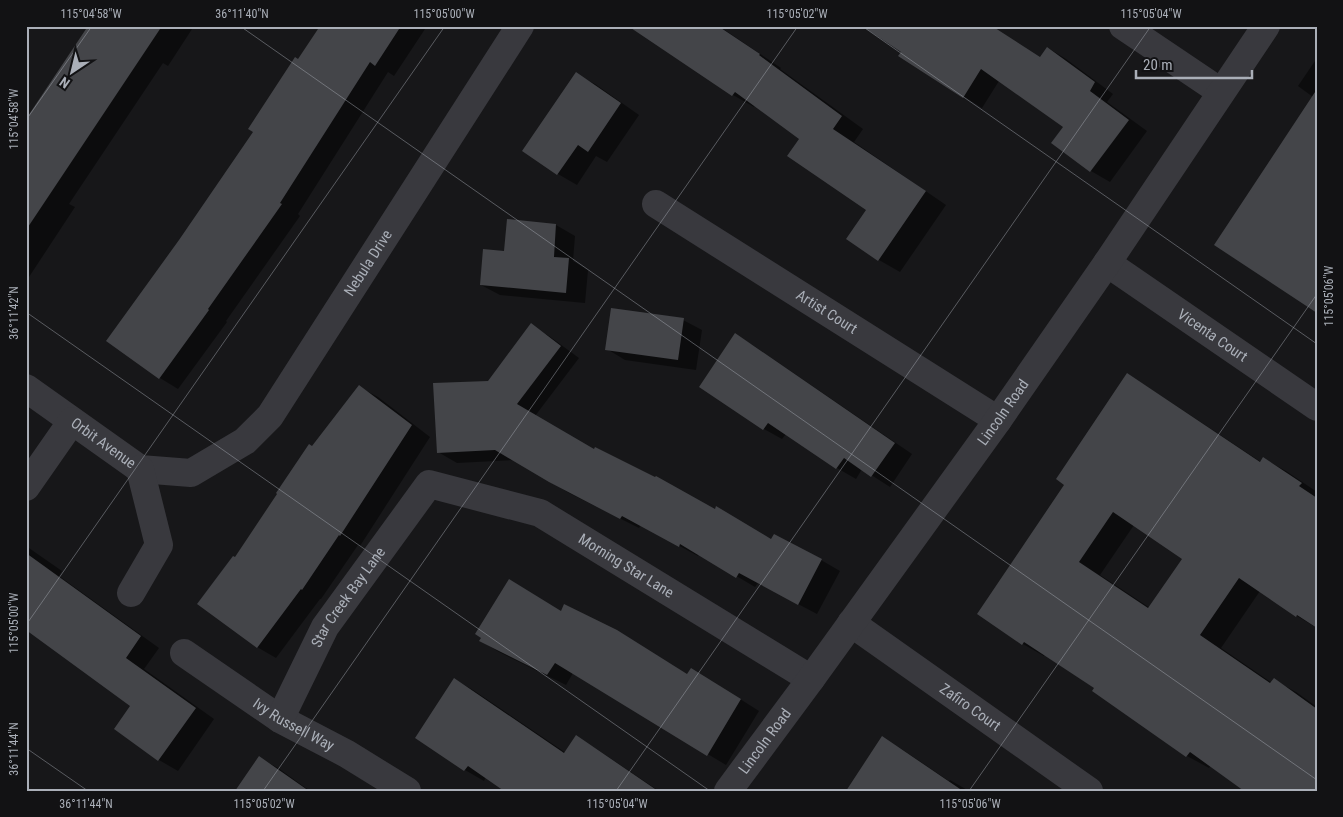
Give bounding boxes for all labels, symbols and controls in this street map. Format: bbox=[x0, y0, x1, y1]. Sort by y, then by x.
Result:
text: 115°04'58"W bbox=[60, 7, 122, 21]
text: 36°11'40"N bbox=[215, 7, 269, 21]
text: 115°05'00"W bbox=[413, 7, 475, 21]
text: 115°05'02"W bbox=[766, 7, 828, 21]
text: 115°05'04"W bbox=[1120, 7, 1182, 21]
north arrow bbox=[48, 48, 98, 98]
scale bar bbox=[1136, 48, 1252, 80]
text: 20 m bbox=[1143, 56, 1173, 74]
text: N bbox=[56, 74, 73, 92]
text: 115°04'58"W bbox=[7, 88, 21, 150]
street label: Nebula Drive bbox=[340, 226, 396, 299]
text: 115°05'06"W bbox=[1322, 265, 1336, 327]
text: 36°11'42"N bbox=[7, 286, 21, 340]
street label: Artist Court bbox=[793, 286, 861, 338]
street label: Vicenta Court bbox=[1174, 305, 1251, 366]
street label: Lincoln Road bbox=[974, 376, 1032, 449]
street label: Orbit Avenue bbox=[67, 414, 139, 472]
street label: Morning Star Lane bbox=[575, 530, 677, 602]
street label: Star Creek Bay Lane bbox=[307, 543, 389, 650]
text: 115°05'00"W bbox=[7, 592, 21, 654]
street label: Zafiro Court bbox=[936, 680, 1004, 735]
street label: Ivy Russell Way bbox=[249, 694, 337, 755]
street label: Lincoln Road bbox=[735, 705, 795, 777]
text: 36°11'44"N bbox=[7, 722, 21, 776]
text: 36°11'44"N bbox=[59, 797, 113, 811]
text: 115°05'02"W bbox=[233, 797, 295, 811]
text: 115°05'04"W bbox=[586, 797, 648, 811]
text: 115°05'06"W bbox=[939, 797, 1001, 811]

